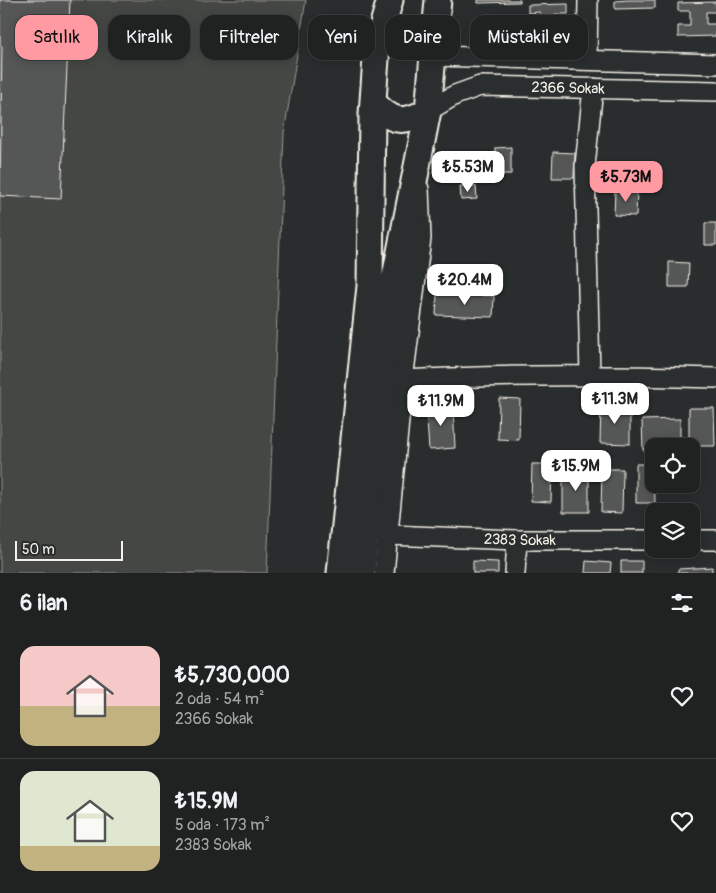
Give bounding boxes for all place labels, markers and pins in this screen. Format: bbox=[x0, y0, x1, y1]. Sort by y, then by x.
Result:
pin: ₺5.53M bbox=[427, 150, 509, 193]
pin: ₺5.73M bbox=[585, 160, 667, 203]
pin: ₺20.4M bbox=[424, 264, 506, 306]
pin: ₺11.3M bbox=[574, 382, 656, 425]
pin: ₺11.9M bbox=[400, 384, 482, 427]
pin: ₺15.9M bbox=[535, 450, 617, 492]

